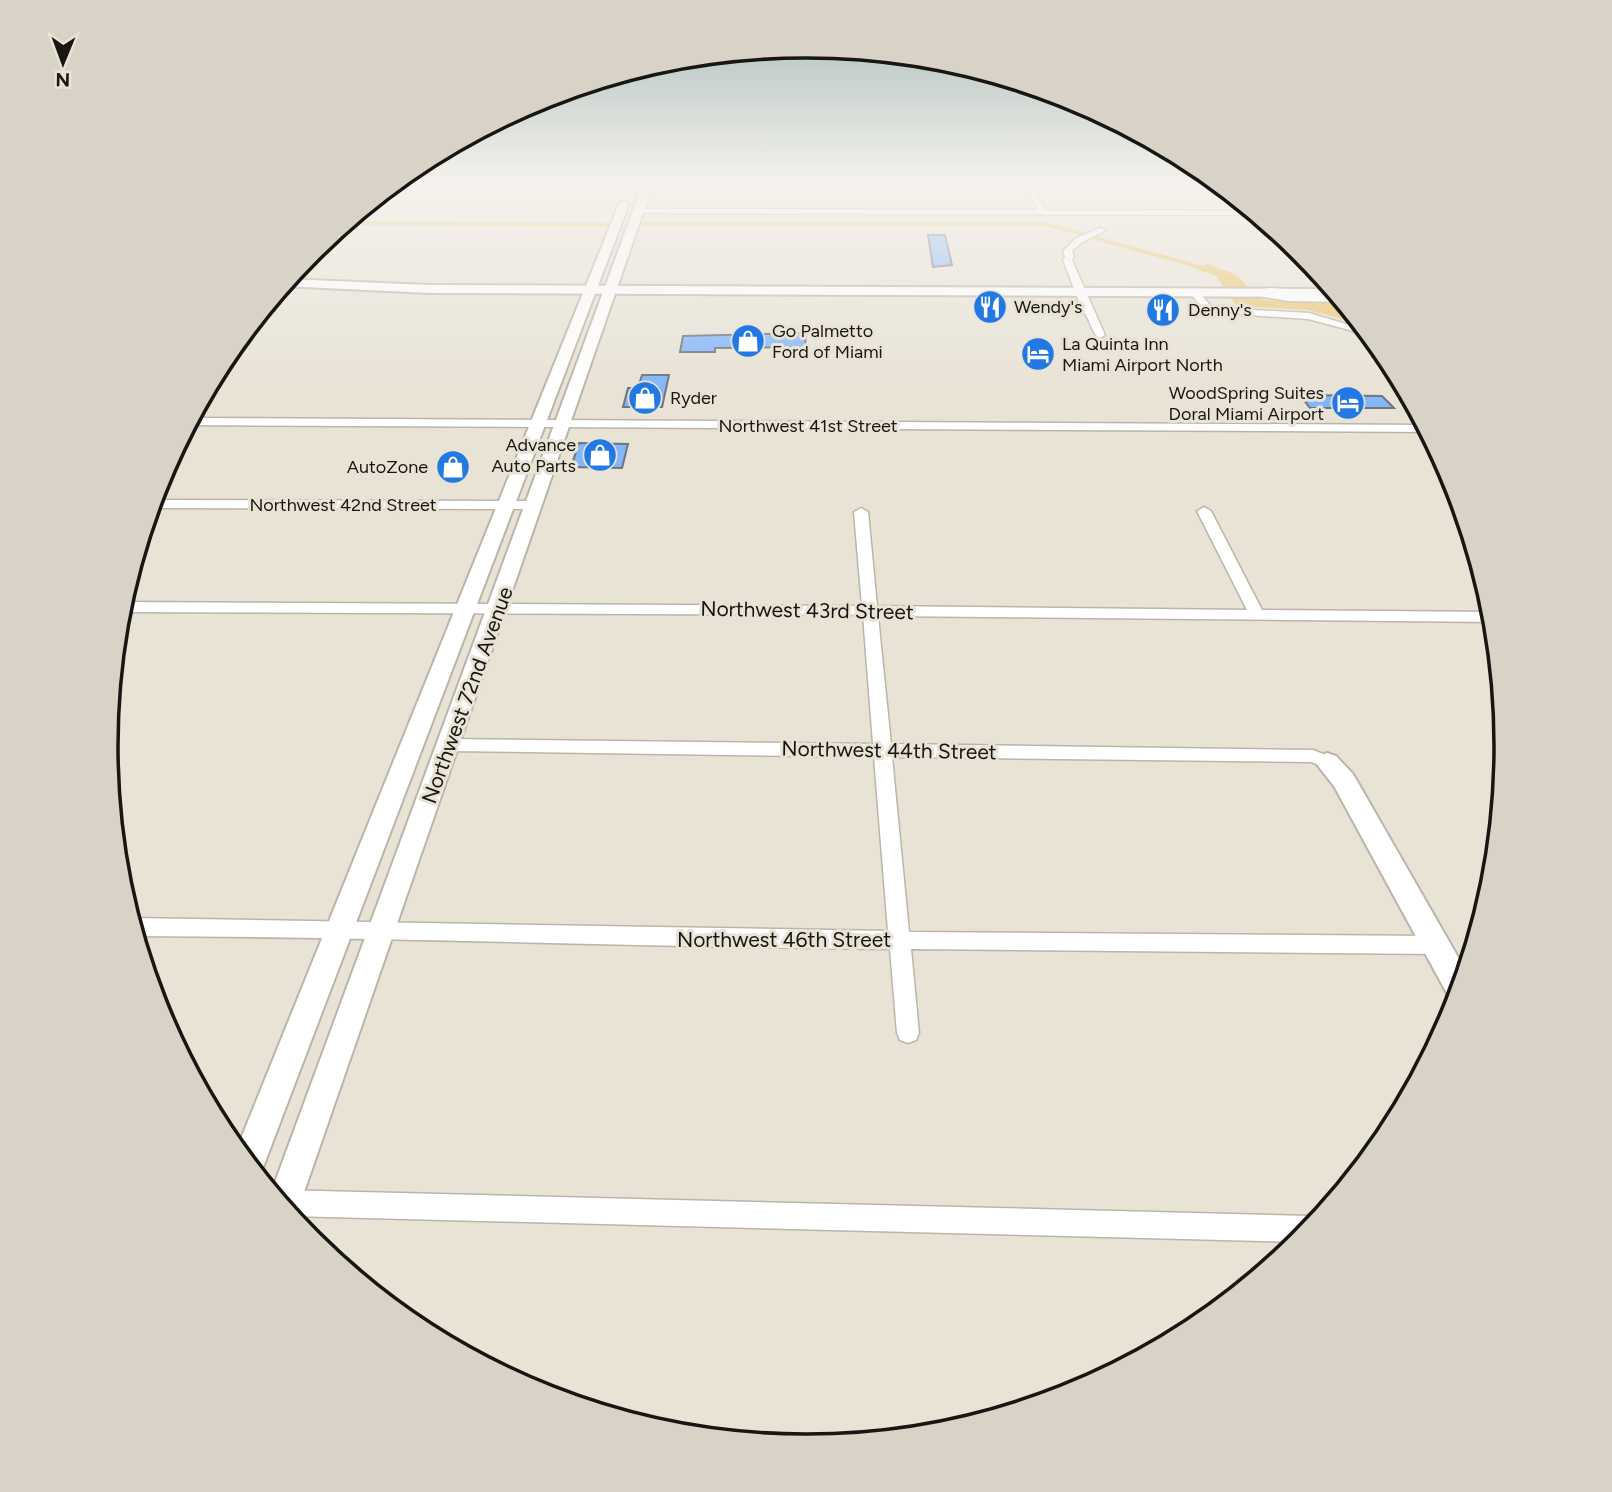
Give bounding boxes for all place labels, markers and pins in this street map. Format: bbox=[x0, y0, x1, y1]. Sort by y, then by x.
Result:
restaurant icon: Wendy's bbox=[971, 288, 1009, 326]
restaurant icon: Denny's bbox=[1144, 291, 1182, 329]
place label: Wendy's bbox=[1014, 296, 1082, 318]
place label: Denny's bbox=[1188, 299, 1252, 321]
place label: Go Palmetto Ford of Miami bbox=[772, 320, 883, 363]
shop icon: Go Palmetto Ford of Miami bbox=[729, 322, 767, 360]
place label: La Quinta Inn Miami Airport North bbox=[1062, 333, 1223, 376]
hotel icon: La Quinta Inn Miami Airport North bbox=[1019, 335, 1057, 373]
shop icon: Ryder bbox=[626, 379, 664, 417]
place label: WoodSpring Suites Doral Miami Airport bbox=[1169, 382, 1324, 425]
hotel icon: WoodSpring Suites Doral Miami Airport bbox=[1329, 384, 1367, 422]
place label: Ryder bbox=[670, 387, 717, 409]
place label: Advance Auto Parts bbox=[491, 434, 576, 477]
shop icon: Advance Auto Parts bbox=[581, 436, 619, 474]
shop icon: AutoZone bbox=[434, 448, 472, 486]
place label: AutoZone bbox=[347, 456, 428, 478]

